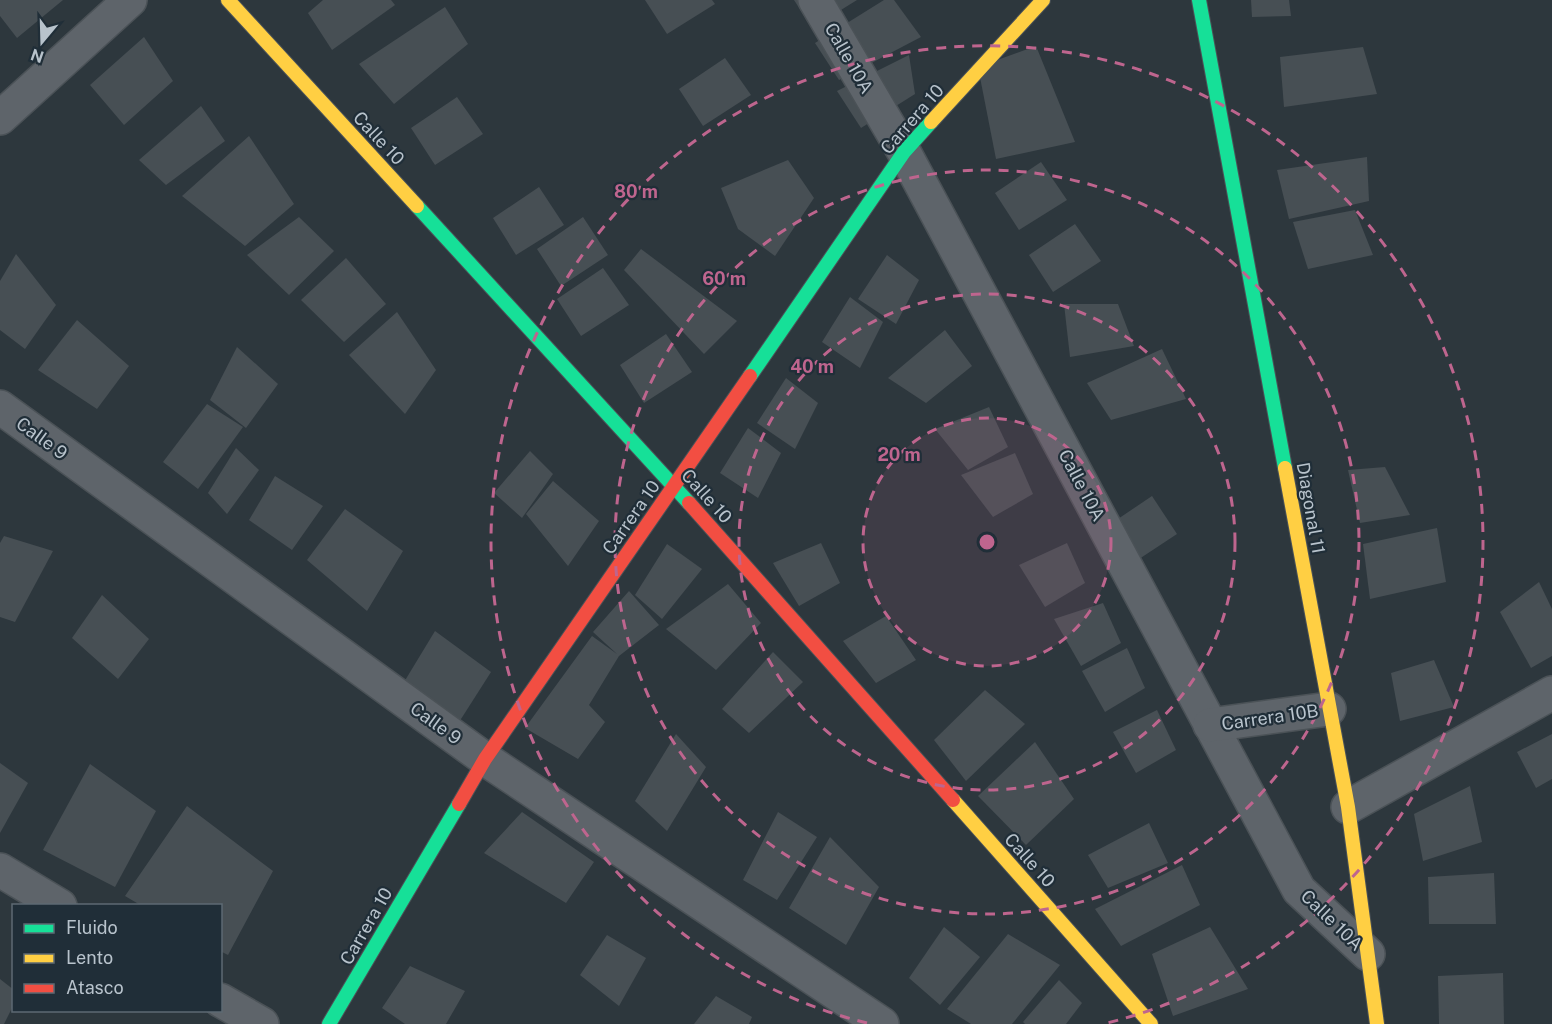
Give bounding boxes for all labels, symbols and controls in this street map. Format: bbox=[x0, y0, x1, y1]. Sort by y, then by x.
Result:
north arrow bbox=[12, 12, 72, 72]
street label: Calle 10A bbox=[820, 19, 878, 97]
text: N bbox=[28, 45, 46, 67]
street label: Carrera 10 bbox=[876, 80, 948, 158]
street label: Calle 10 bbox=[349, 107, 409, 169]
text: 80 m bbox=[614, 181, 658, 202]
text: 60 m bbox=[702, 268, 746, 289]
text: 40 m bbox=[790, 356, 834, 377]
street label: Calle 9 bbox=[12, 412, 72, 464]
text: 20 m bbox=[877, 444, 921, 465]
street label: Calle 10A bbox=[1054, 446, 1110, 525]
street label: Diagonal 11 bbox=[1293, 460, 1329, 556]
street label: Calle 10 bbox=[677, 465, 737, 527]
street label: Carrera 10 bbox=[598, 476, 664, 558]
centre of rings bbox=[977, 532, 997, 552]
street label: Calle 9 bbox=[406, 697, 466, 749]
street label: Carrera 10B bbox=[1220, 700, 1320, 734]
street label: Calle 10 bbox=[1000, 829, 1060, 891]
street label: Carrera 10 bbox=[335, 884, 397, 968]
street label: Calle 10A bbox=[1297, 885, 1368, 955]
legend bbox=[12, 904, 222, 1012]
text: Fluido bbox=[66, 917, 118, 938]
text: Lento bbox=[66, 947, 113, 968]
text: Atasco bbox=[66, 977, 124, 998]

